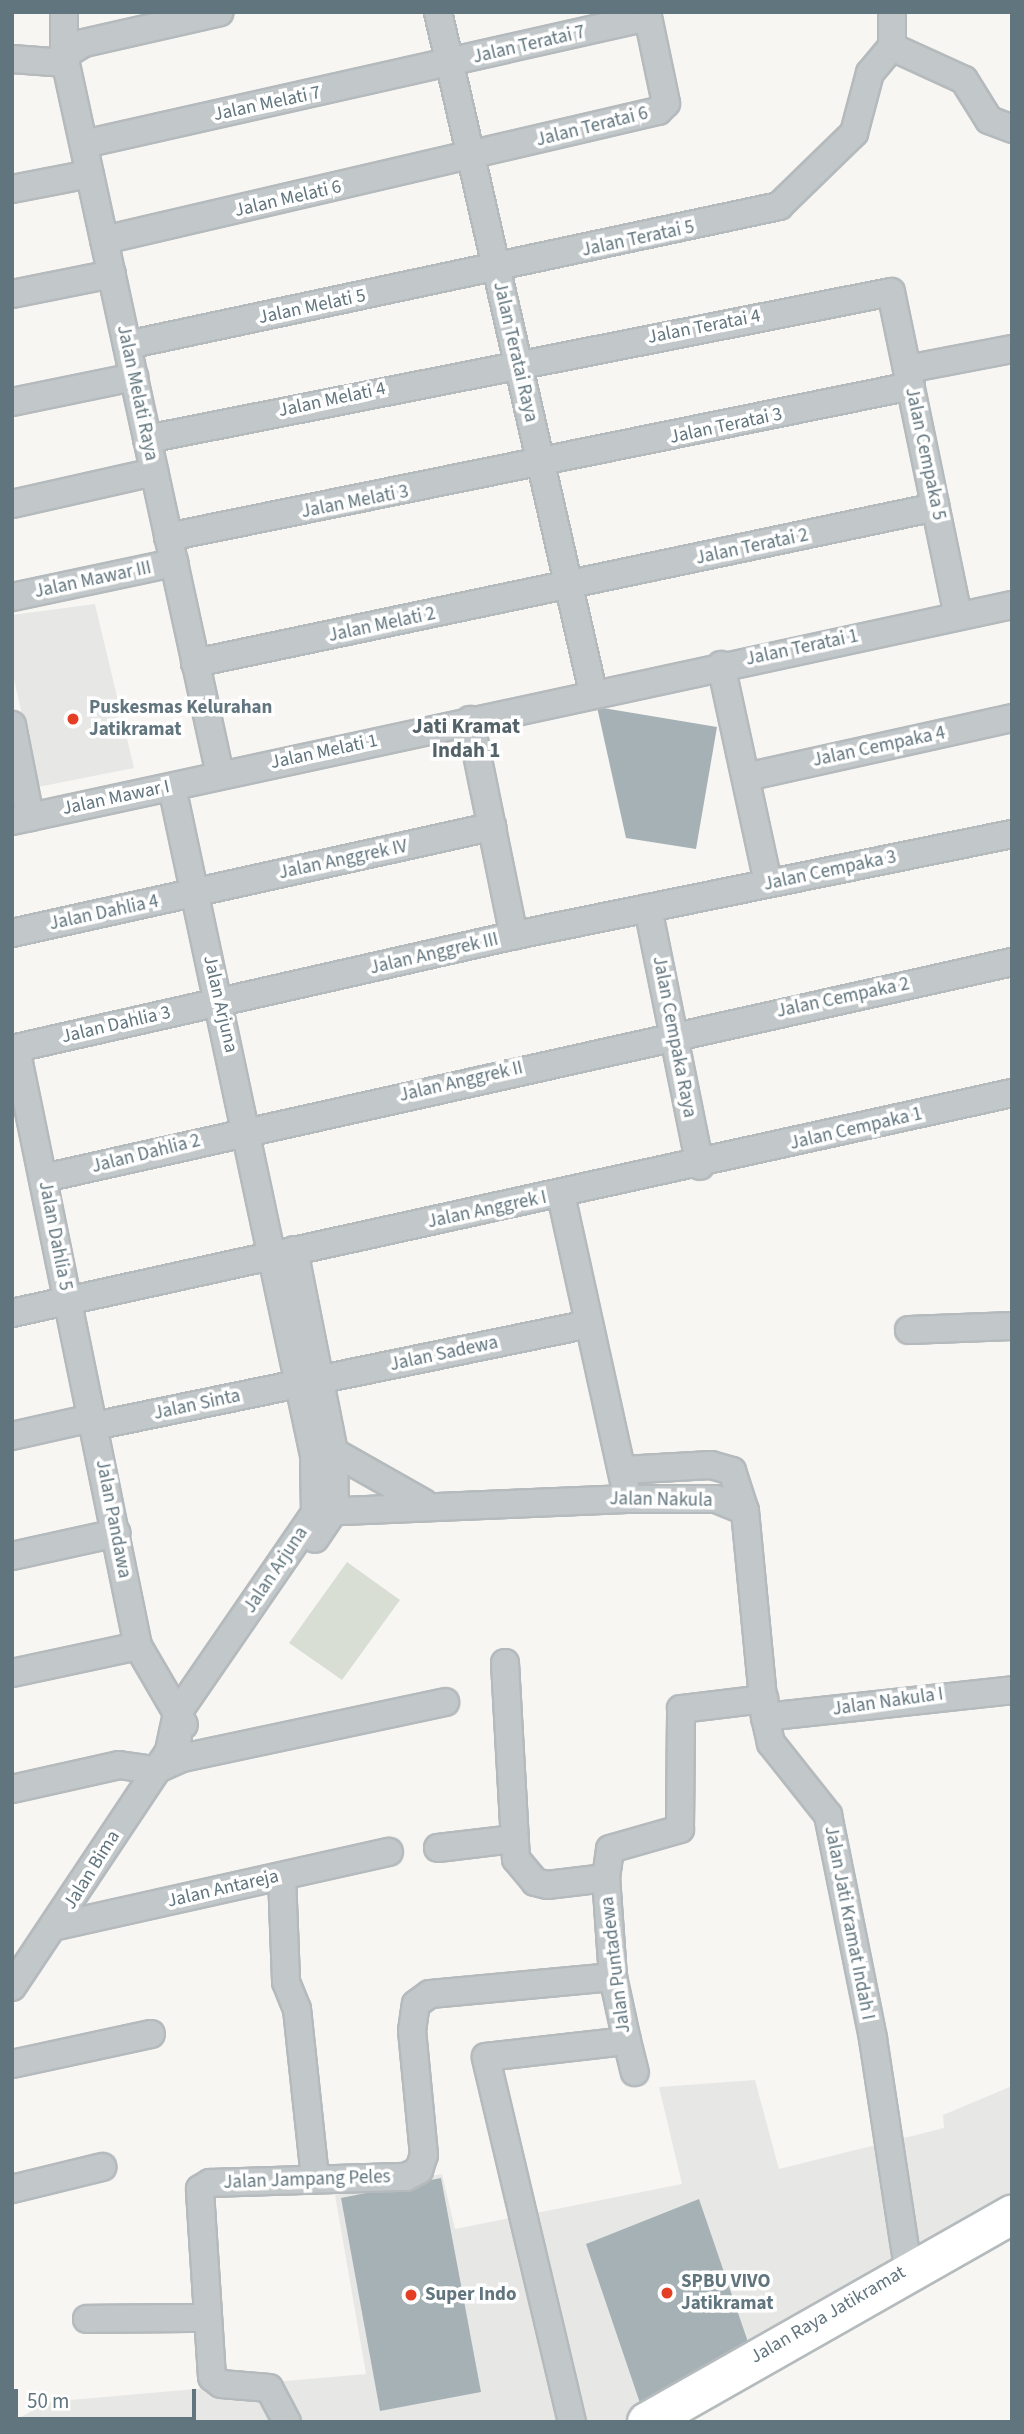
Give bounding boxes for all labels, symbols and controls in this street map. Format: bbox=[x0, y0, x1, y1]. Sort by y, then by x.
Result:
street label: Jalan Teratai 7 bbox=[471, 21, 587, 69]
street label: Jalan Melati 7 bbox=[211, 82, 323, 126]
street label: Jalan Teratai 6 bbox=[534, 102, 650, 152]
street label: Jalan Melati 6 bbox=[232, 176, 344, 222]
street label: Jalan Teratai 5 bbox=[580, 216, 696, 262]
street label: Jalan Teratai Raya bbox=[488, 279, 542, 425]
street label: Jalan Melati 5 bbox=[256, 285, 368, 329]
street label: Jalan Teratai 4 bbox=[646, 305, 762, 349]
street label: Jalan Melati Raya bbox=[112, 323, 162, 463]
street label: Jalan Melati 4 bbox=[276, 378, 388, 422]
street label: Jalan Cempaka 5 bbox=[900, 386, 950, 522]
street label: Jalan Teratai 3 bbox=[668, 403, 784, 449]
street label: Jalan Melati 3 bbox=[299, 480, 411, 524]
street label: Jalan Teratai 2 bbox=[694, 524, 810, 570]
street label: Jalan Mawar III bbox=[32, 556, 154, 604]
street label: Jalan Melati 2 bbox=[326, 603, 438, 647]
street label: Jalan Teratai 1 bbox=[744, 625, 860, 671]
place label: Puskesmas Kelurahan Jatikramat bbox=[89, 697, 272, 741]
marker: Puskesmas Kelurahan Jatikramat bbox=[63, 709, 83, 729]
district label: Jati Kramat Indah 1 bbox=[412, 713, 520, 763]
street label: Jalan Cempaka 4 bbox=[811, 722, 947, 772]
street label: Jalan Melati 1 bbox=[268, 730, 380, 774]
street label: Jalan Mawar I bbox=[60, 776, 172, 820]
street label: Jalan Anggrek IV bbox=[277, 835, 409, 885]
street label: Jalan Cempaka 3 bbox=[762, 846, 898, 896]
street label: Jalan Dahlia 4 bbox=[47, 890, 161, 936]
street label: Jalan Anggrek III bbox=[368, 928, 500, 980]
street label: Jalan Arjuna bbox=[198, 953, 242, 1055]
street label: Jalan Cempaka Raya bbox=[647, 954, 701, 1120]
street label: Jalan Cempaka 2 bbox=[775, 973, 911, 1023]
street label: Jalan Dahlia 3 bbox=[59, 1001, 173, 1049]
street label: Jalan Anggrek II bbox=[397, 1057, 525, 1107]
street label: Jalan Cempaka 1 bbox=[788, 1103, 924, 1155]
street label: Jalan Dahlia 2 bbox=[89, 1129, 203, 1179]
street label: Jalan Dahlia 5 bbox=[33, 1179, 77, 1293]
street label: Jalan Anggrek I bbox=[425, 1186, 549, 1234]
street label: Jalan Sadewa bbox=[388, 1331, 500, 1377]
street label: Jalan Sinta bbox=[152, 1385, 242, 1425]
street label: Jalan Pandawa bbox=[90, 1458, 136, 1580]
street label: Jalan Nakula bbox=[609, 1488, 713, 1512]
street label: Jalan Arjuna bbox=[239, 1523, 313, 1617]
street label: Jalan Nakula I bbox=[831, 1683, 945, 1721]
street label: Jalan Jati Kramat Indah I bbox=[819, 1824, 879, 2022]
street label: Jalan Bima bbox=[59, 1826, 125, 1914]
street label: Jalan Antareja bbox=[165, 1865, 281, 1913]
street label: Jalan Puntadewa bbox=[596, 1895, 636, 2035]
street label: Jalan Jampang Peles bbox=[223, 2166, 391, 2194]
street label: Jalan Raya Jatikramat bbox=[746, 2261, 910, 2369]
place label: SPBU VIVO Jatikramat bbox=[681, 2271, 774, 2315]
place label: Super Indo bbox=[425, 2284, 516, 2306]
marker: SPBU VIVO Jatikramat bbox=[659, 2285, 675, 2301]
marker: Super Indo bbox=[403, 2287, 419, 2303]
scale bar bbox=[18, 2374, 200, 2418]
text: 50 m bbox=[27, 2386, 69, 2416]

